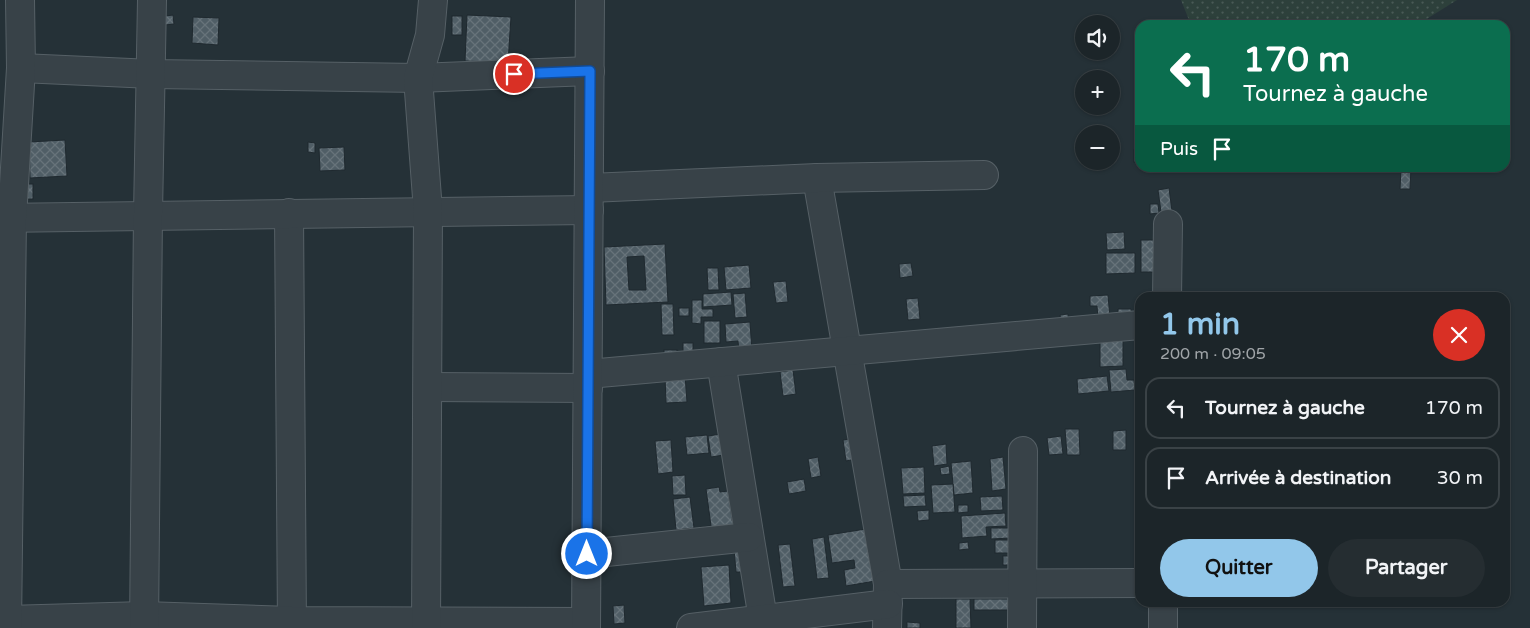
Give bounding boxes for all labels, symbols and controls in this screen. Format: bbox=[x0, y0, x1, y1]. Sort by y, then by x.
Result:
map controls bbox=[1075, 15, 1120, 170]
button: sound bbox=[1075, 15, 1120, 60]
text: 170 m bbox=[1243, 39, 1350, 81]
icon: left bbox=[1160, 40, 1225, 105]
pin bbox=[493, 53, 535, 95]
icon: arrive bbox=[500, 60, 528, 88]
button: + bbox=[1075, 70, 1120, 115]
text: Tournez à gauche bbox=[1243, 81, 1428, 107]
button: − bbox=[1075, 125, 1120, 170]
icon: arrive bbox=[1208, 135, 1236, 163]
text: Puis bbox=[1160, 138, 1198, 160]
text: 1 min bbox=[1160, 306, 1240, 343]
button: close bbox=[1433, 309, 1485, 361]
text: 200 m · 09:05 bbox=[1160, 344, 1266, 364]
icon: left bbox=[1162, 394, 1190, 422]
text: Tournez à gauche bbox=[1205, 397, 1365, 419]
text: 170 m bbox=[1425, 397, 1483, 419]
icon: arrive bbox=[1162, 464, 1190, 492]
text: Arrivée à destination bbox=[1205, 467, 1391, 489]
text: 30 m bbox=[1437, 467, 1483, 489]
position arrow bbox=[560, 527, 612, 579]
button: Quitter bbox=[1160, 539, 1318, 597]
button: Partager bbox=[1328, 539, 1485, 597]

